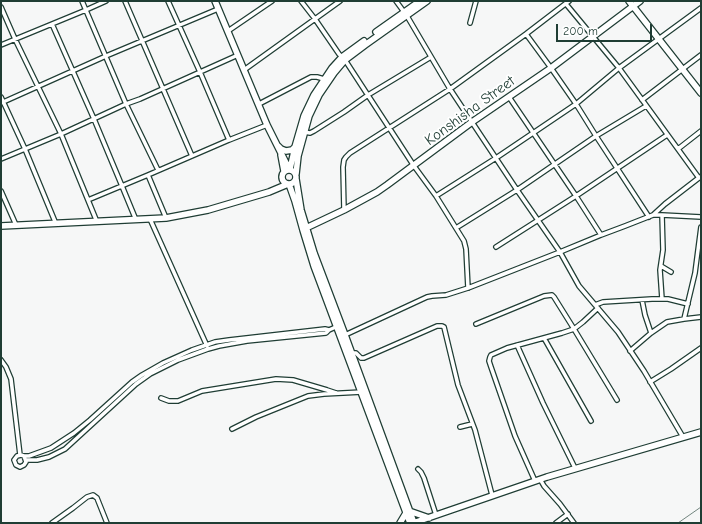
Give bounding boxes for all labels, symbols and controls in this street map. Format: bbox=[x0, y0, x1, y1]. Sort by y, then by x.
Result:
scale bar bbox=[558, 16, 654, 42]
text: 200 m bbox=[563, 24, 598, 38]
street label: Konshisha Street bbox=[421, 72, 519, 150]

